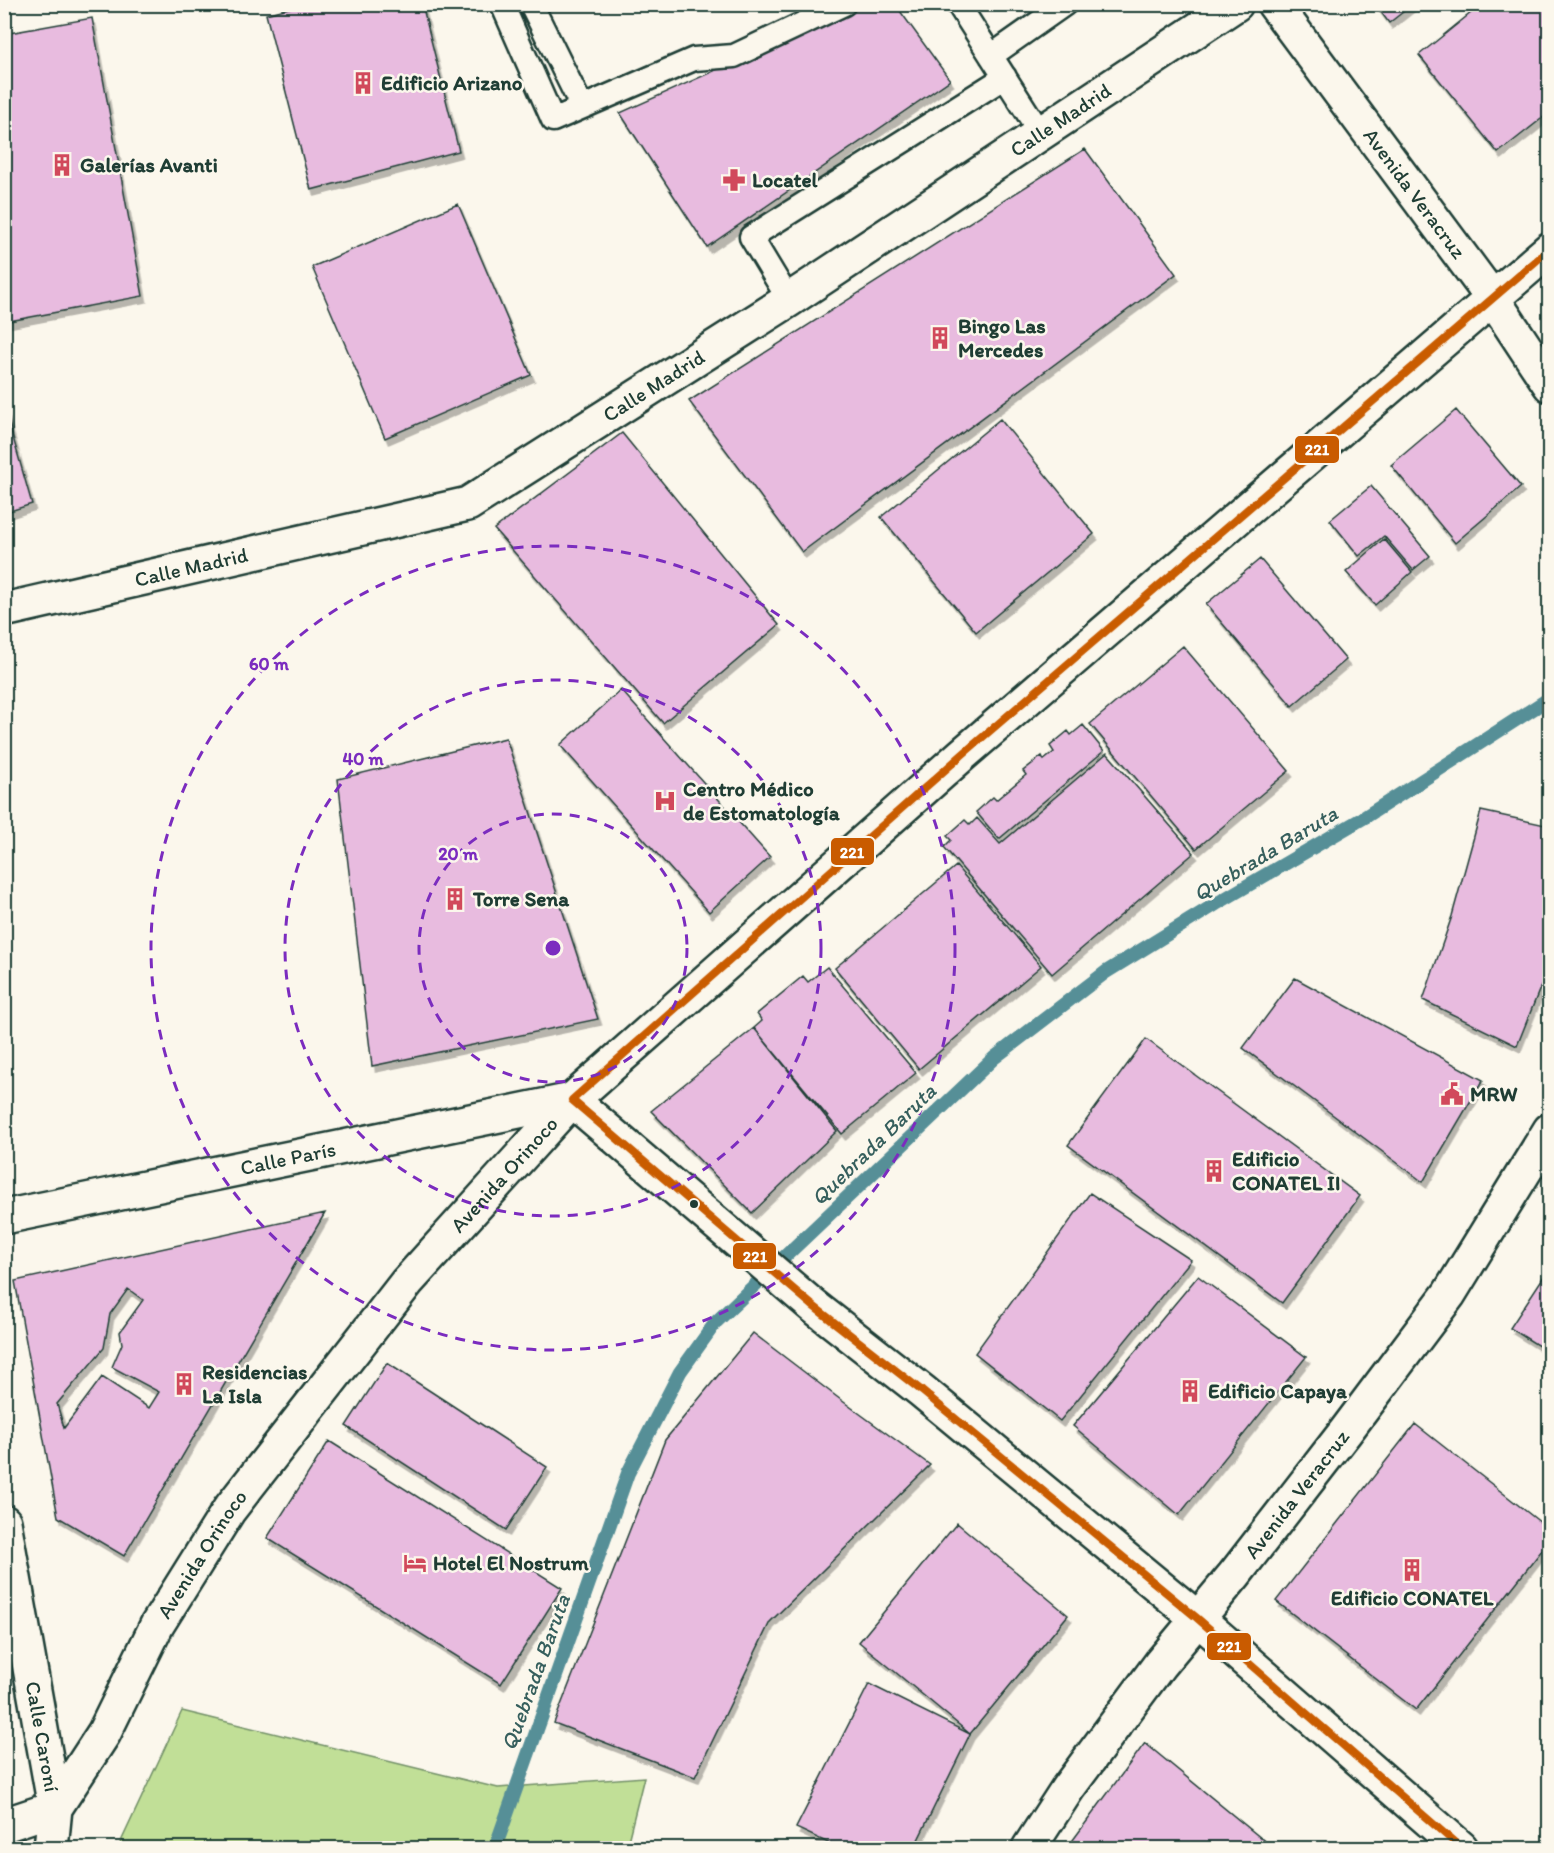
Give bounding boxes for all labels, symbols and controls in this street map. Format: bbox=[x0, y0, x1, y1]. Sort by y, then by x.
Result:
building icon: Edificio Arizano bbox=[350, 70, 376, 96]
place label: Edificio Arizano bbox=[381, 70, 523, 95]
street label: Calle Madrid bbox=[1005, 77, 1115, 162]
street label: Avenida Veracruz bbox=[1358, 123, 1472, 264]
building icon: Galerías Avanti bbox=[49, 152, 75, 178]
place label: Galerías Avanti bbox=[80, 152, 218, 177]
pharmacy icon: Locatel bbox=[721, 167, 747, 193]
place label: Locatel bbox=[752, 167, 819, 192]
place label: Bingo Las Mercedes bbox=[958, 313, 1046, 362]
building icon: Bingo Las Mercedes bbox=[927, 325, 953, 351]
street label: Calle Madrid bbox=[598, 344, 709, 427]
line badge: 221 bbox=[1294, 435, 1340, 464]
text: 221 bbox=[1305, 440, 1330, 459]
street label: Calle Madrid bbox=[132, 542, 250, 592]
text: 60 m bbox=[249, 653, 290, 675]
text: 40 m bbox=[342, 748, 384, 770]
place label: Centro Médico de Estomatología bbox=[683, 776, 841, 826]
hospital icon: Centro Médico de Estomatología bbox=[652, 788, 678, 814]
water label: Quebrada Baruta bbox=[1188, 799, 1343, 907]
line badge: 221 bbox=[830, 837, 875, 866]
text: 20 m bbox=[438, 843, 479, 865]
text: 221 bbox=[840, 843, 865, 862]
building icon: Torre Sena bbox=[442, 886, 468, 912]
place label: Torre Sena bbox=[472, 886, 570, 911]
centre of rings bbox=[543, 938, 563, 958]
water label: Quebrada Baruta bbox=[805, 1077, 942, 1211]
public building icon: MRW bbox=[1439, 1081, 1465, 1107]
place label: MRW bbox=[1470, 1081, 1518, 1106]
street label: Avenida Orinoco bbox=[445, 1111, 563, 1237]
street label: Calle París bbox=[238, 1136, 338, 1180]
place label: Edificio CONATEL II bbox=[1232, 1146, 1340, 1195]
building icon: Edificio CONATEL II bbox=[1201, 1158, 1227, 1184]
unlabelled marker bbox=[688, 1198, 700, 1210]
line badge: 221 bbox=[732, 1242, 777, 1270]
text: 221 bbox=[743, 1247, 768, 1266]
place label: Residencias La Isla bbox=[202, 1359, 307, 1408]
building icon: Residencias La Isla bbox=[171, 1371, 197, 1397]
building icon: Edificio Capaya bbox=[1177, 1378, 1203, 1404]
place label: Edificio Capaya bbox=[1208, 1378, 1348, 1404]
street label: Avenida Veracruz bbox=[1239, 1424, 1354, 1563]
street label: Avenida Orinoco bbox=[151, 1484, 252, 1623]
hotel icon: Hotel El Nostrum bbox=[402, 1550, 428, 1576]
place label: Hotel El Nostrum bbox=[433, 1550, 589, 1575]
building icon: Edificio CONATEL bbox=[1399, 1557, 1425, 1583]
place label: Edificio CONATEL bbox=[1331, 1585, 1494, 1610]
water label: Quebrada Baruta bbox=[495, 1590, 576, 1754]
line badge: 221 bbox=[1206, 1632, 1252, 1661]
text: 221 bbox=[1217, 1637, 1242, 1656]
street label: Calle Caroní bbox=[21, 1679, 65, 1794]

